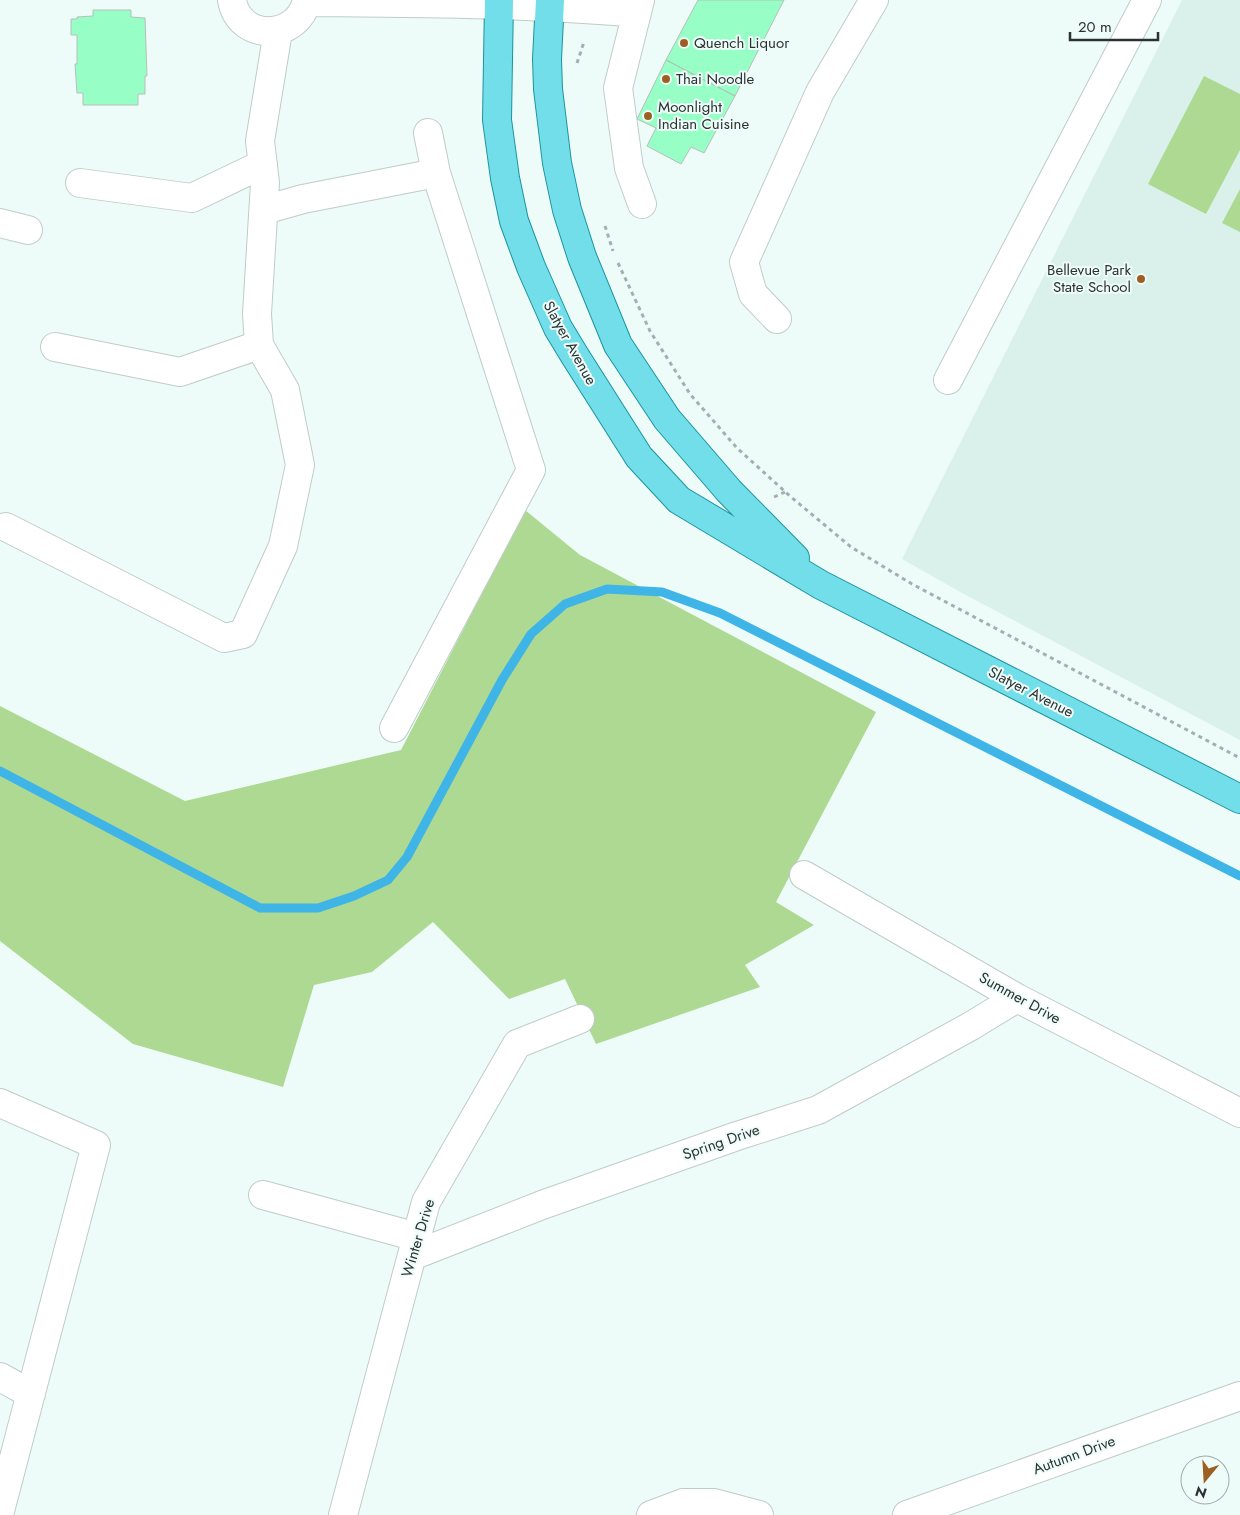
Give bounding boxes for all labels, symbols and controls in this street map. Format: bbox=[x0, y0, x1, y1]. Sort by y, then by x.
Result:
scale bar bbox=[1070, 10, 1158, 42]
text: 20 m bbox=[1078, 16, 1112, 38]
place label: Quench Liquor bbox=[694, 32, 790, 54]
marker: Quench Liquor bbox=[678, 37, 690, 49]
place label: Thai Noodle bbox=[676, 68, 754, 90]
marker: Thai Noodle bbox=[660, 73, 672, 85]
place label: Moonlight Indian Cuisine bbox=[658, 96, 749, 135]
marker: Moonlight Indian Cuisine bbox=[642, 110, 654, 122]
place label: Bellevue Park State School bbox=[1047, 259, 1131, 298]
marker: Bellevue Park State School bbox=[1135, 273, 1147, 285]
street label: Slatyer Avenue bbox=[538, 297, 602, 389]
street label: Slatyer Avenue bbox=[985, 661, 1078, 723]
street label: Summer Drive bbox=[975, 967, 1065, 1030]
street label: Spring Drive bbox=[680, 1118, 763, 1165]
street label: Winter Drive bbox=[396, 1196, 440, 1280]
street label: Autumn Drive bbox=[1030, 1430, 1119, 1480]
north arrow bbox=[1180, 1455, 1230, 1505]
text: N bbox=[1193, 1481, 1209, 1504]

